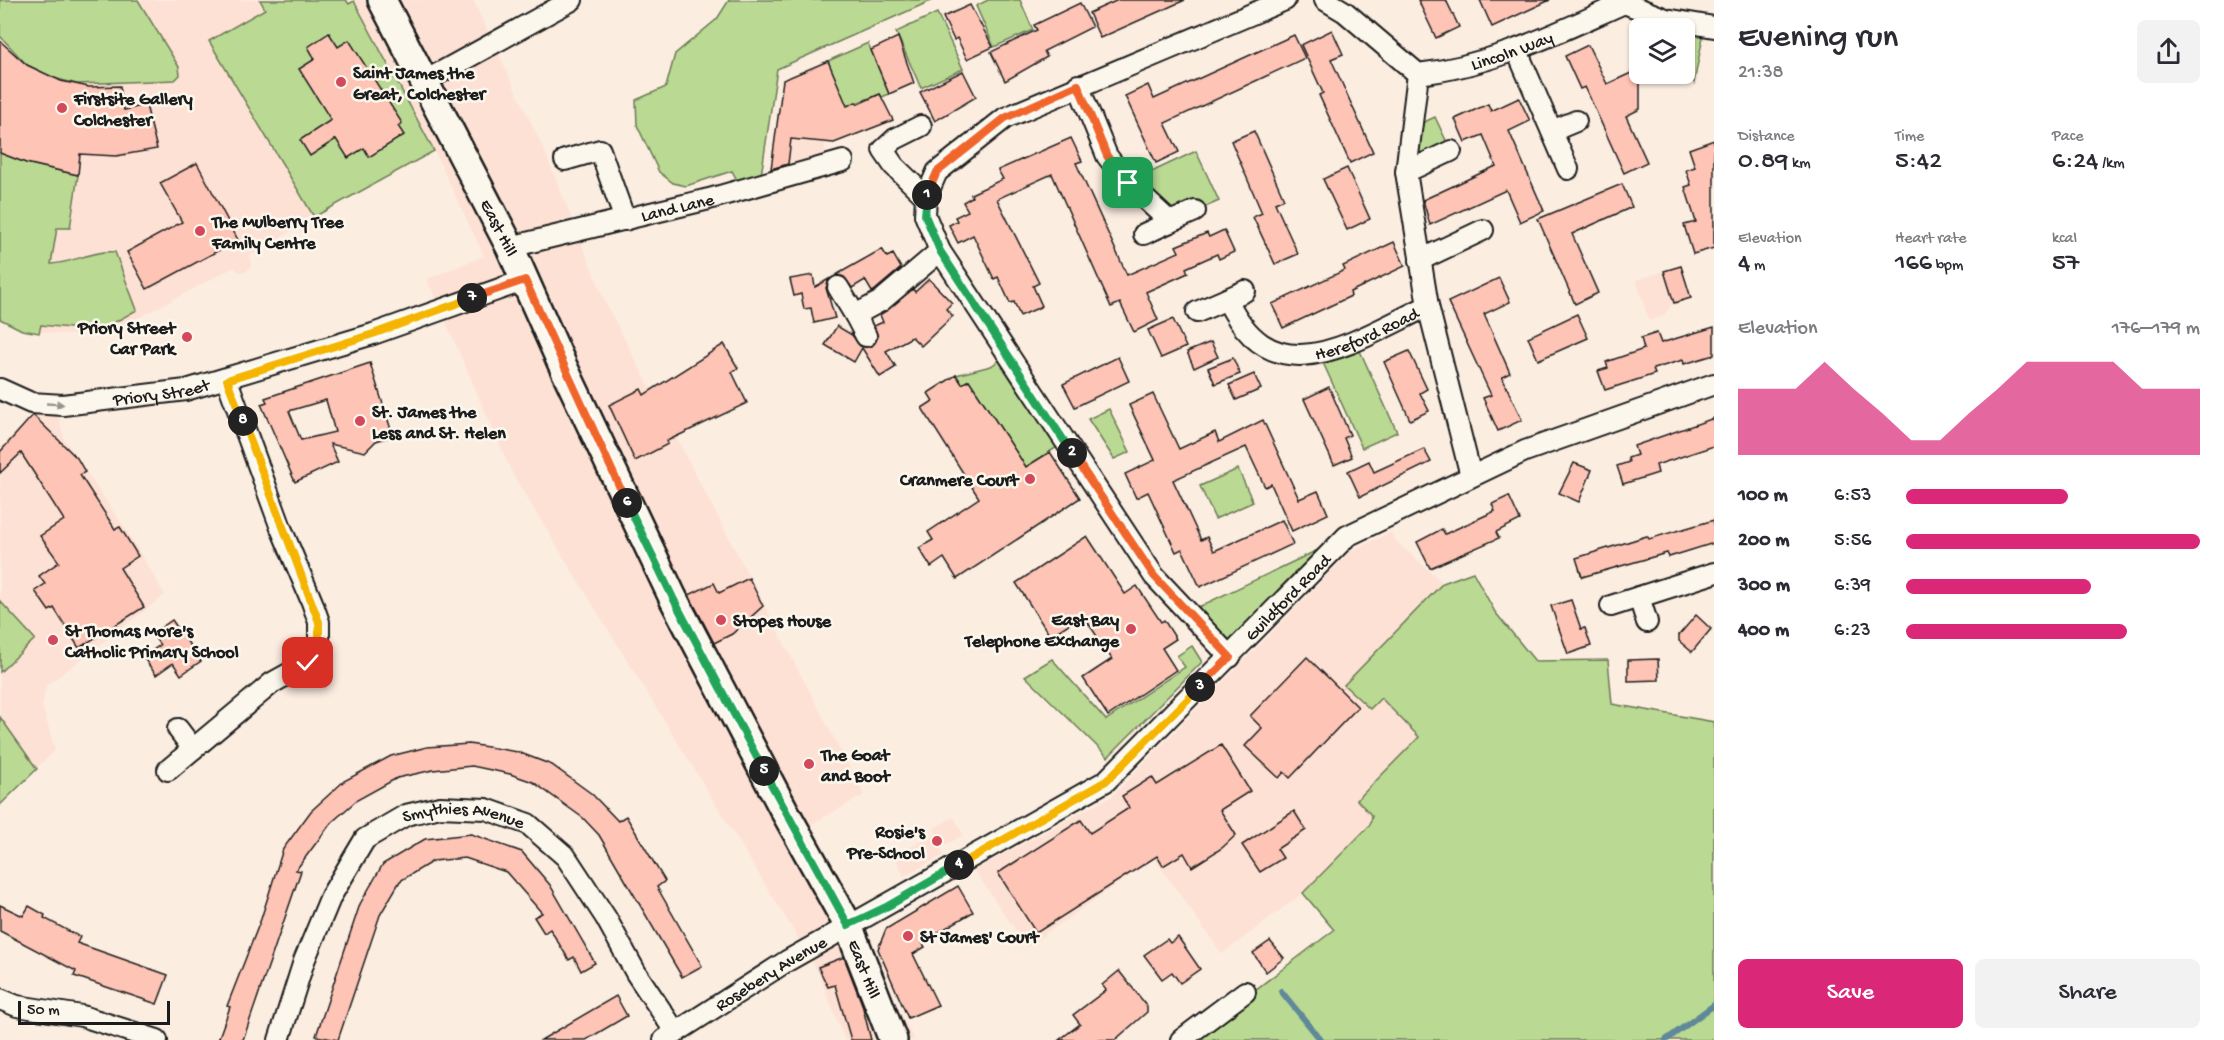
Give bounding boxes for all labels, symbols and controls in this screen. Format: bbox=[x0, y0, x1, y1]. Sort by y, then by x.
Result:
map controls bbox=[1629, 18, 1695, 84]
button: layers bbox=[1629, 18, 1695, 84]
text: Evening run bbox=[1738, 20, 1898, 58]
button: share bbox=[2137, 20, 2200, 83]
street label: Lincoln Way bbox=[1469, 28, 1557, 76]
text: 21:38 bbox=[1738, 62, 1784, 85]
place label: Saint James the Great, Colchester bbox=[353, 64, 488, 106]
marker: Saint James the Great, Colchester bbox=[334, 75, 348, 89]
place label: Firstsite Gallery Colchester bbox=[73, 90, 193, 132]
marker: Firstsite Gallery Colchester bbox=[55, 101, 69, 115]
text: Distance bbox=[1738, 128, 1795, 147]
text: Time bbox=[1895, 128, 1924, 147]
text: Pace bbox=[2052, 128, 2083, 147]
text: 0.89 bbox=[1738, 147, 1788, 178]
text: 5:42 bbox=[1895, 147, 1942, 178]
text: 6:24 bbox=[2052, 147, 2098, 178]
text: km bbox=[1788, 155, 1810, 174]
text: /km bbox=[2098, 155, 2125, 174]
pin bbox=[1102, 157, 1153, 208]
icon: arrive bbox=[1111, 166, 1144, 199]
pin: 1 bbox=[912, 180, 942, 210]
text: 1 bbox=[924, 185, 930, 204]
street label: Land Lane bbox=[639, 190, 717, 228]
street label: East Hill bbox=[474, 196, 521, 260]
place label: The Mulberry Tree Family Centre bbox=[210, 213, 344, 255]
marker: The Mulberry Tree Family Centre bbox=[193, 224, 207, 238]
text: Elevation bbox=[1738, 230, 1802, 249]
text: Heart rate bbox=[1895, 230, 1967, 249]
text: kcal bbox=[2052, 230, 2077, 249]
text: 4 bbox=[1738, 249, 1750, 280]
text: 166 bbox=[1895, 249, 1932, 280]
text: 57 bbox=[2052, 249, 2079, 280]
text: m bbox=[1750, 257, 1765, 276]
text: bpm bbox=[1932, 257, 1963, 276]
pin: 7 bbox=[457, 283, 487, 313]
text: 7 bbox=[468, 288, 476, 307]
street label: Hereford Road bbox=[1313, 303, 1424, 366]
text: Elevation bbox=[1738, 318, 1818, 341]
text: 176–179 m bbox=[2112, 318, 2200, 341]
place label: Priory Street Car Park bbox=[77, 319, 177, 361]
marker: Priory Street Car Park bbox=[180, 330, 194, 344]
street label: Priory Street bbox=[111, 375, 214, 412]
one-way arrow bbox=[46, 400, 65, 409]
place label: St. James the Less and St. Helen bbox=[372, 403, 506, 445]
pin: 8 bbox=[228, 406, 258, 436]
text: 8 bbox=[239, 411, 247, 430]
marker: St. James the Less and St. Helen bbox=[353, 414, 367, 428]
pin: 2 bbox=[1057, 438, 1087, 468]
text: 2 bbox=[1068, 443, 1076, 462]
place label: Cranmere Court bbox=[899, 471, 1020, 492]
marker: Cranmere Court bbox=[1023, 472, 1037, 486]
text: 100 m bbox=[1738, 485, 1788, 508]
text: 6:53 bbox=[1834, 485, 1871, 508]
pin: 6 bbox=[612, 488, 642, 518]
text: 6 bbox=[623, 493, 631, 512]
text: 200 m bbox=[1738, 530, 1789, 553]
text: 5:56 bbox=[1834, 530, 1871, 553]
street label: Guildford Road bbox=[1242, 550, 1337, 646]
text: 300 m bbox=[1738, 575, 1790, 598]
text: 6:39 bbox=[1834, 575, 1871, 598]
place label: East Bay Telephone Exchange bbox=[963, 611, 1120, 653]
place label: Stopes House bbox=[733, 612, 832, 633]
marker: Stopes House bbox=[714, 613, 728, 627]
text: 400 m bbox=[1738, 620, 1789, 643]
text: 6:23 bbox=[1834, 620, 1871, 643]
place label: St Thomas More's Catholic Primary School bbox=[64, 622, 239, 664]
marker: East Bay Telephone Exchange bbox=[1124, 622, 1138, 636]
marker: St Thomas More's Catholic Primary School bbox=[46, 633, 60, 647]
pin bbox=[282, 637, 333, 688]
icon: check bbox=[291, 646, 324, 679]
pin: 3 bbox=[1185, 672, 1215, 702]
text: 3 bbox=[1196, 677, 1204, 696]
place label: The Goat and Boot bbox=[819, 746, 891, 788]
pin: 5 bbox=[749, 756, 779, 786]
marker: The Goat and Boot bbox=[802, 757, 816, 771]
text: 5 bbox=[760, 761, 768, 780]
street label: Smythies Avenue bbox=[400, 799, 528, 835]
place label: Rosie's Pre-School bbox=[846, 823, 926, 865]
marker: Rosie's Pre-School bbox=[930, 834, 944, 848]
pin: 4 bbox=[944, 850, 974, 880]
text: 4 bbox=[955, 855, 963, 874]
place label: St James' Court bbox=[920, 928, 1040, 949]
marker: St James' Court bbox=[901, 929, 915, 943]
street label: Rosebery Avenue bbox=[712, 932, 832, 1017]
street label: East Hill bbox=[842, 937, 884, 1002]
button: Save bbox=[1738, 959, 1963, 1028]
button: Share bbox=[1975, 959, 2200, 1028]
scale bar bbox=[18, 998, 170, 1026]
text: 50 m bbox=[27, 1002, 60, 1021]

